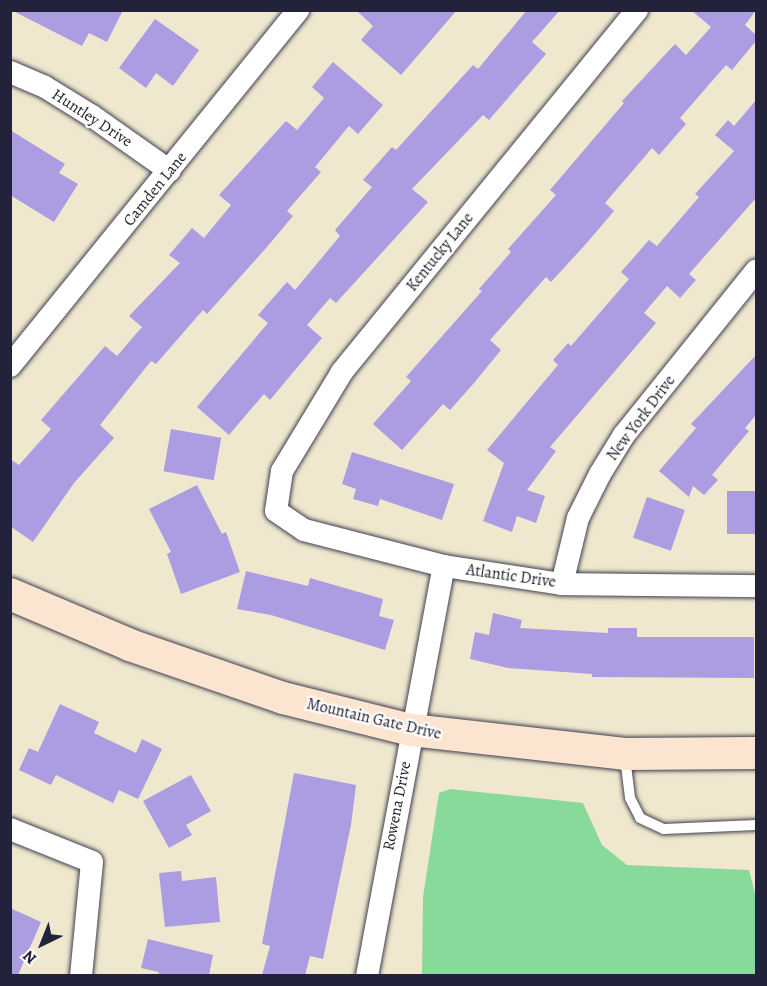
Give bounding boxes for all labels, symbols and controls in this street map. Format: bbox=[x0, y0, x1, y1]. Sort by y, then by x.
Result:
street label: Huntley Drive bbox=[48, 85, 136, 151]
street label: Camden Lane bbox=[119, 148, 191, 230]
street label: Kentucky Lane bbox=[402, 209, 478, 295]
street label: New York Drive bbox=[603, 372, 679, 464]
street label: Atlantic Drive bbox=[465, 560, 557, 592]
street label: Mountain Gate Drive bbox=[305, 694, 443, 744]
street label: Rowena Drive bbox=[379, 760, 415, 852]
north arrow bbox=[12, 914, 72, 974]
text: N bbox=[18, 945, 41, 969]

